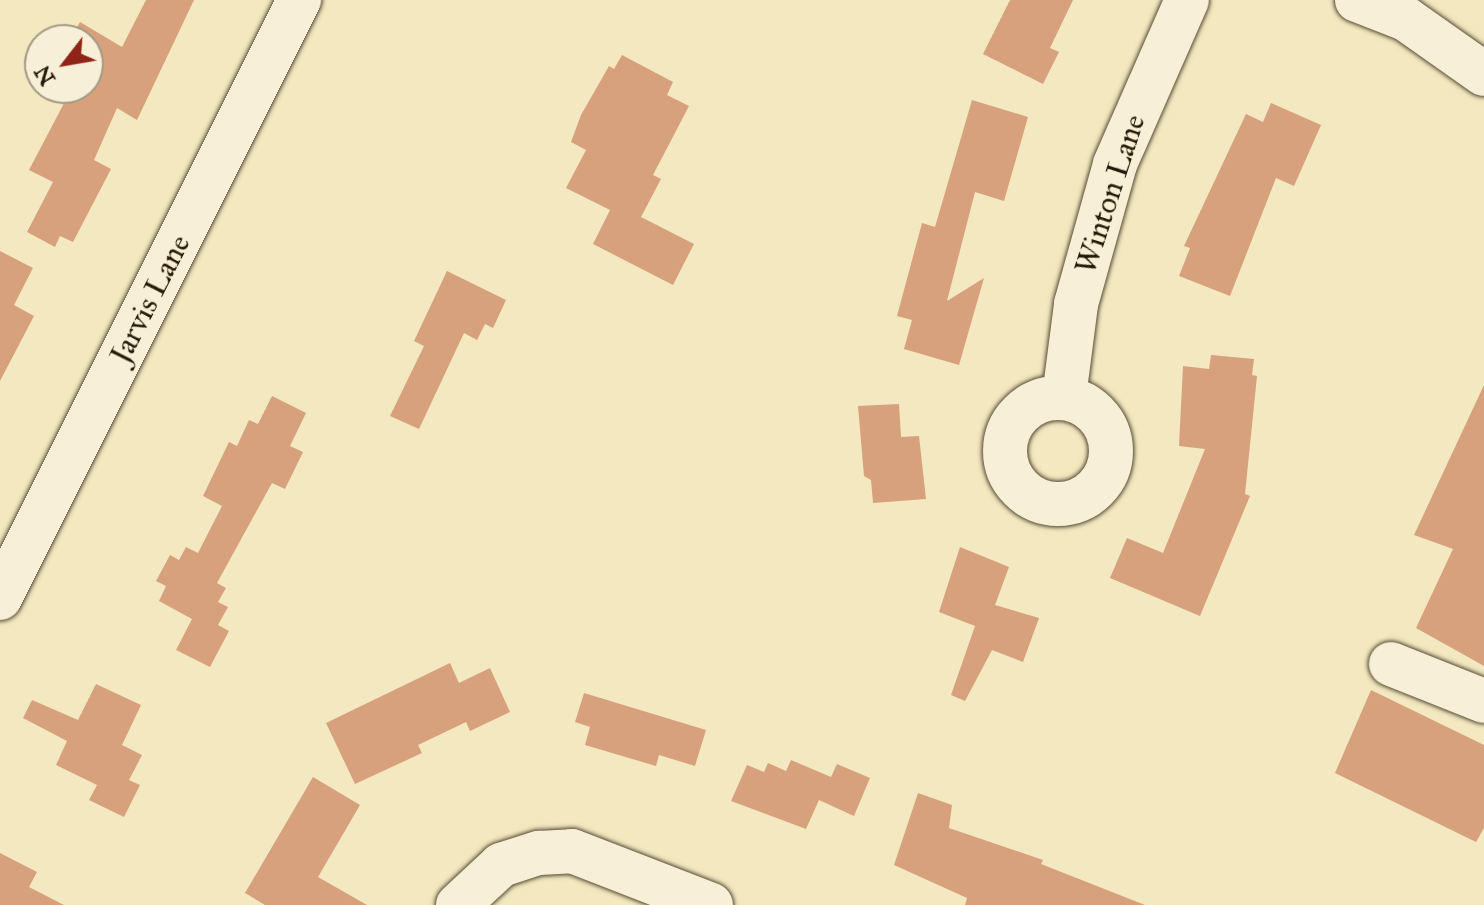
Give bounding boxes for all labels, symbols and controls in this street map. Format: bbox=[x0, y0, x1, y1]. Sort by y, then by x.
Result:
north arrow bbox=[24, 24, 104, 104]
text: N bbox=[28, 61, 61, 91]
street label: Winton Lane bbox=[1067, 110, 1153, 278]
street label: Jarvis Lane bbox=[102, 229, 198, 369]

